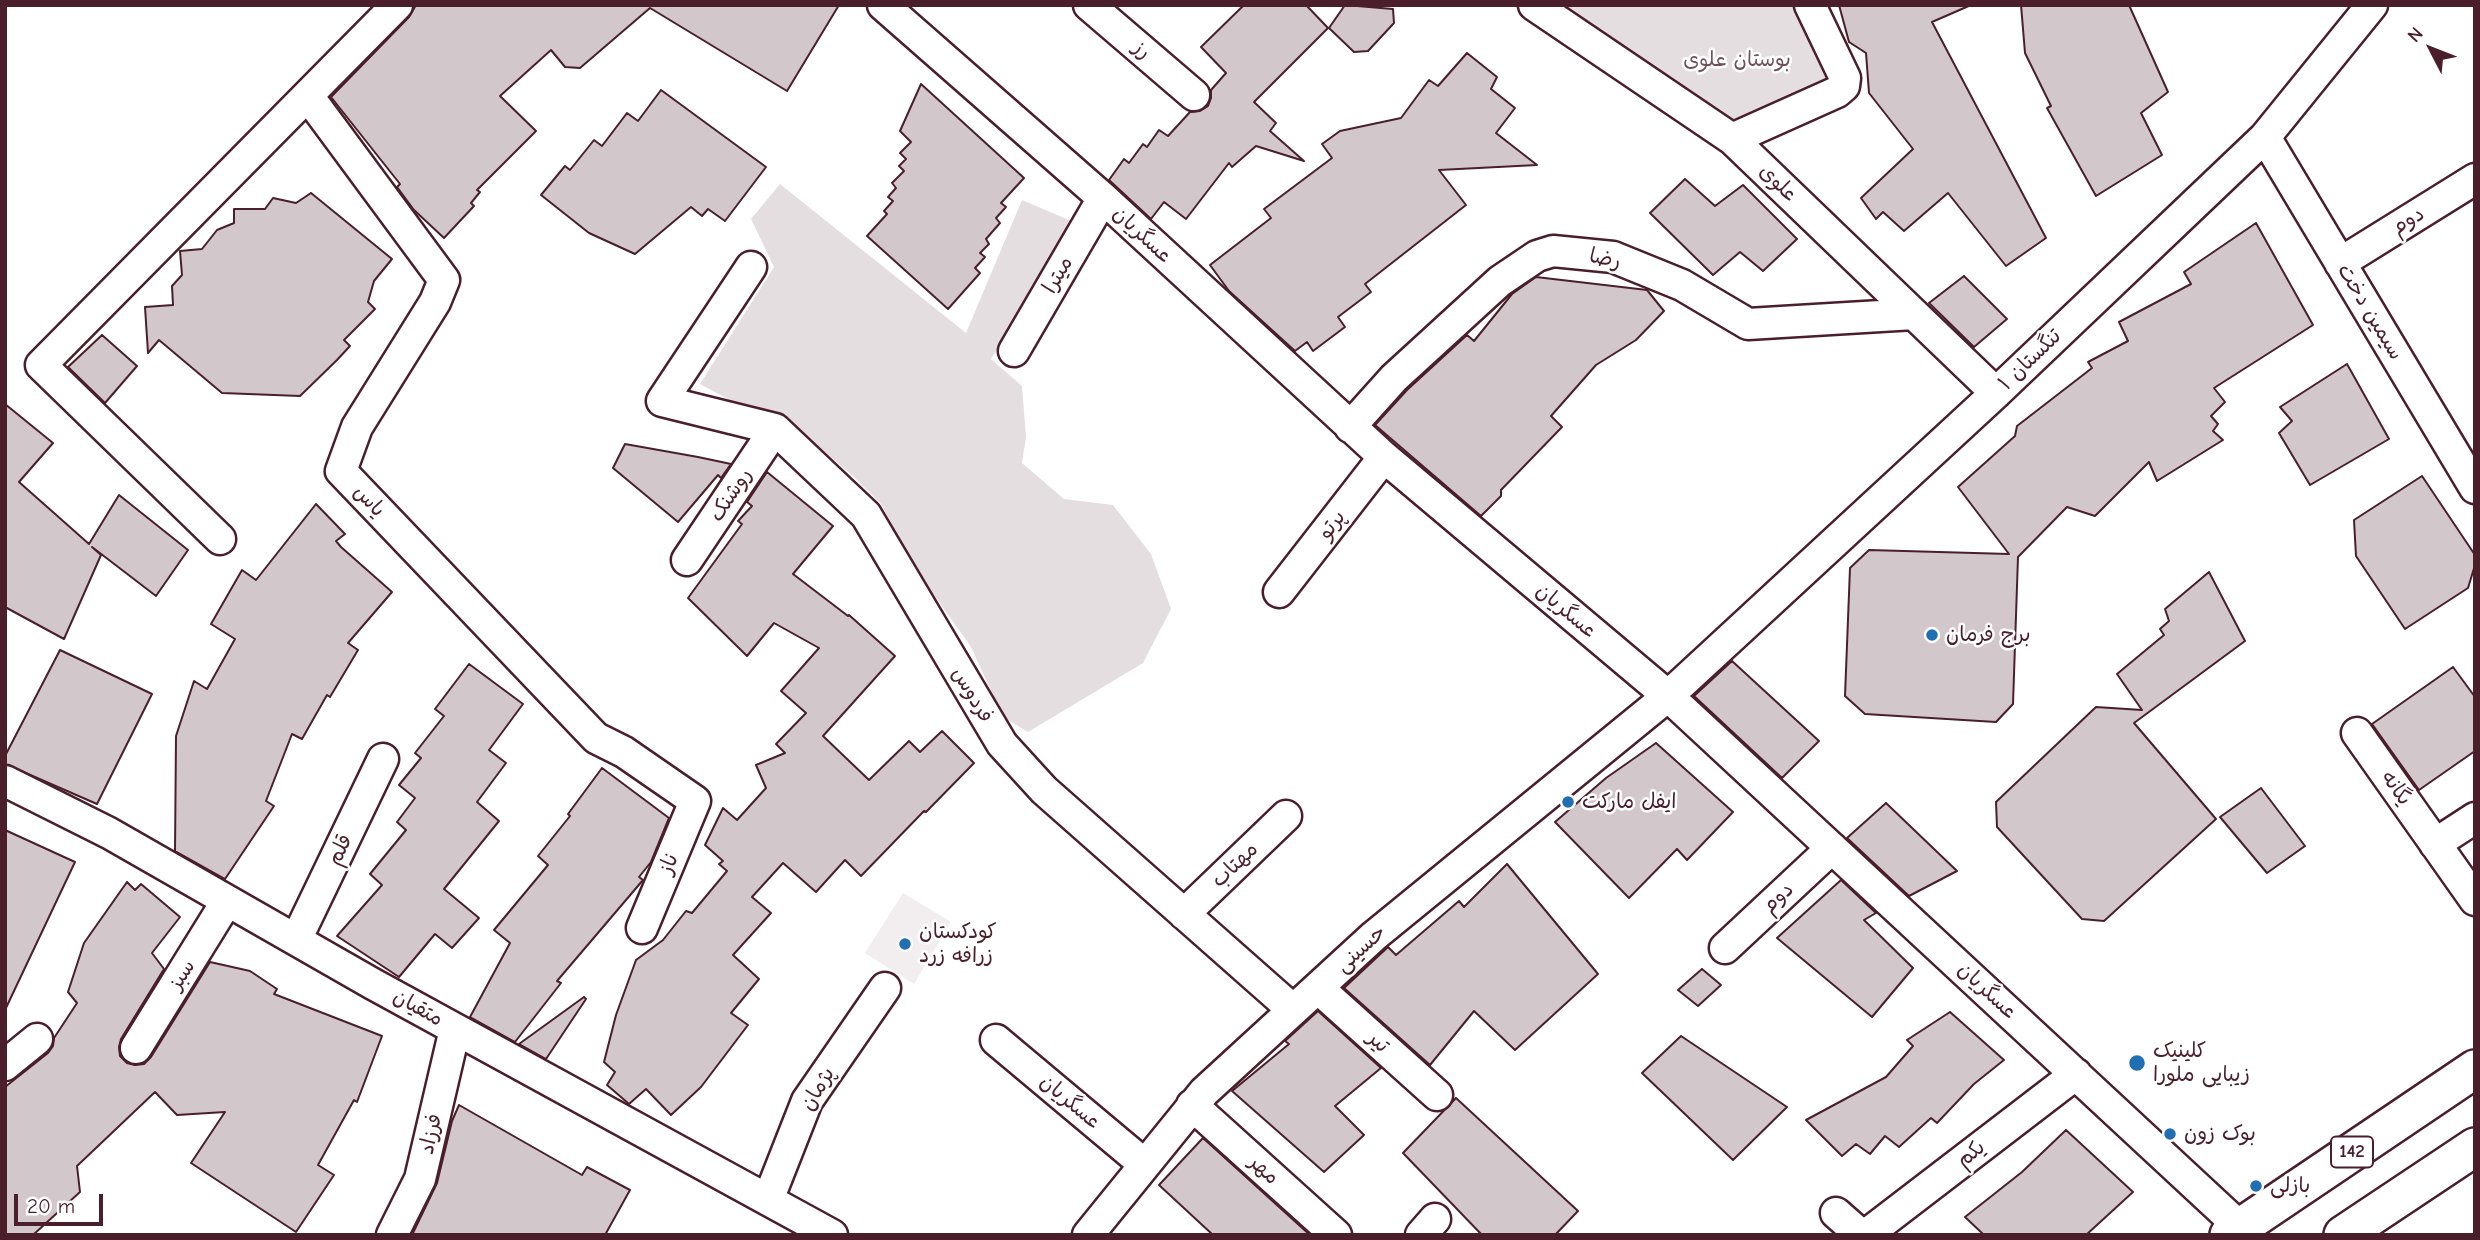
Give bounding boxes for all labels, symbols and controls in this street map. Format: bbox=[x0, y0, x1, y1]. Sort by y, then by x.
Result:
north arrow bbox=[2396, 14, 2466, 84]
text: N bbox=[2403, 23, 2428, 47]
street label: رز bbox=[1128, 35, 1156, 65]
park label: بوستان علوی bbox=[1683, 47, 1791, 73]
street label: علوی bbox=[1754, 159, 1802, 207]
street label: عسگریان bbox=[1107, 201, 1177, 269]
street label: دوم bbox=[2387, 201, 2429, 241]
street label: رضا bbox=[1587, 243, 1623, 275]
street label: میترا bbox=[1037, 252, 1079, 298]
street label: سیمین دخت bbox=[2332, 260, 2408, 364]
street label: تنگستان ۱ bbox=[1993, 324, 2067, 396]
street label: روشنک bbox=[704, 464, 758, 526]
street label: یاس bbox=[348, 479, 390, 523]
street label: پرتو bbox=[1313, 505, 1351, 545]
street label: عسگریان bbox=[1530, 578, 1602, 644]
place label: برج فرمان bbox=[1946, 622, 2031, 648]
marker: برج فرمان bbox=[1924, 627, 1940, 643]
street label: فردوس bbox=[946, 663, 998, 727]
street label: یگانه bbox=[2375, 766, 2417, 810]
place label: ایفل مارکت bbox=[1582, 789, 1676, 815]
marker: ایفل مارکت bbox=[1560, 794, 1576, 810]
street label: قلم bbox=[322, 830, 358, 870]
street label: مهتاب bbox=[1206, 837, 1264, 893]
street label: ناز bbox=[654, 850, 684, 878]
street label: دوم bbox=[1757, 877, 1799, 919]
place label: کودکستان زرافه زرد bbox=[919, 919, 997, 969]
street label: حسینی bbox=[1331, 920, 1391, 978]
marker: کودکستان زرافه زرد bbox=[897, 936, 913, 952]
street label: سبز bbox=[163, 955, 201, 995]
street label: عسگریان bbox=[1952, 957, 2022, 1025]
street label: متقیان bbox=[389, 984, 447, 1032]
street label: تیر bbox=[1362, 1026, 1394, 1058]
place label: کلینیک زیبایی ملورا bbox=[2153, 1038, 2250, 1088]
marker: کلینیک زیبایی ملورا bbox=[2127, 1053, 2147, 1073]
street label: پژمان bbox=[795, 1063, 841, 1115]
street label: عسگریان bbox=[1034, 1069, 1106, 1135]
street label: فرزاد bbox=[414, 1111, 448, 1157]
place label: بوک زون bbox=[2184, 1121, 2256, 1147]
marker: بوک زون bbox=[2162, 1126, 2178, 1142]
street label: یکم bbox=[1952, 1135, 1990, 1173]
road number: 142 bbox=[2331, 1136, 2373, 1168]
street label: مهر bbox=[1244, 1150, 1284, 1190]
place label: بازلی bbox=[2270, 1173, 2310, 1199]
marker: بازلی bbox=[2248, 1178, 2264, 1194]
scale bar bbox=[18, 1180, 107, 1224]
text: 20 m bbox=[27, 1194, 75, 1218]

